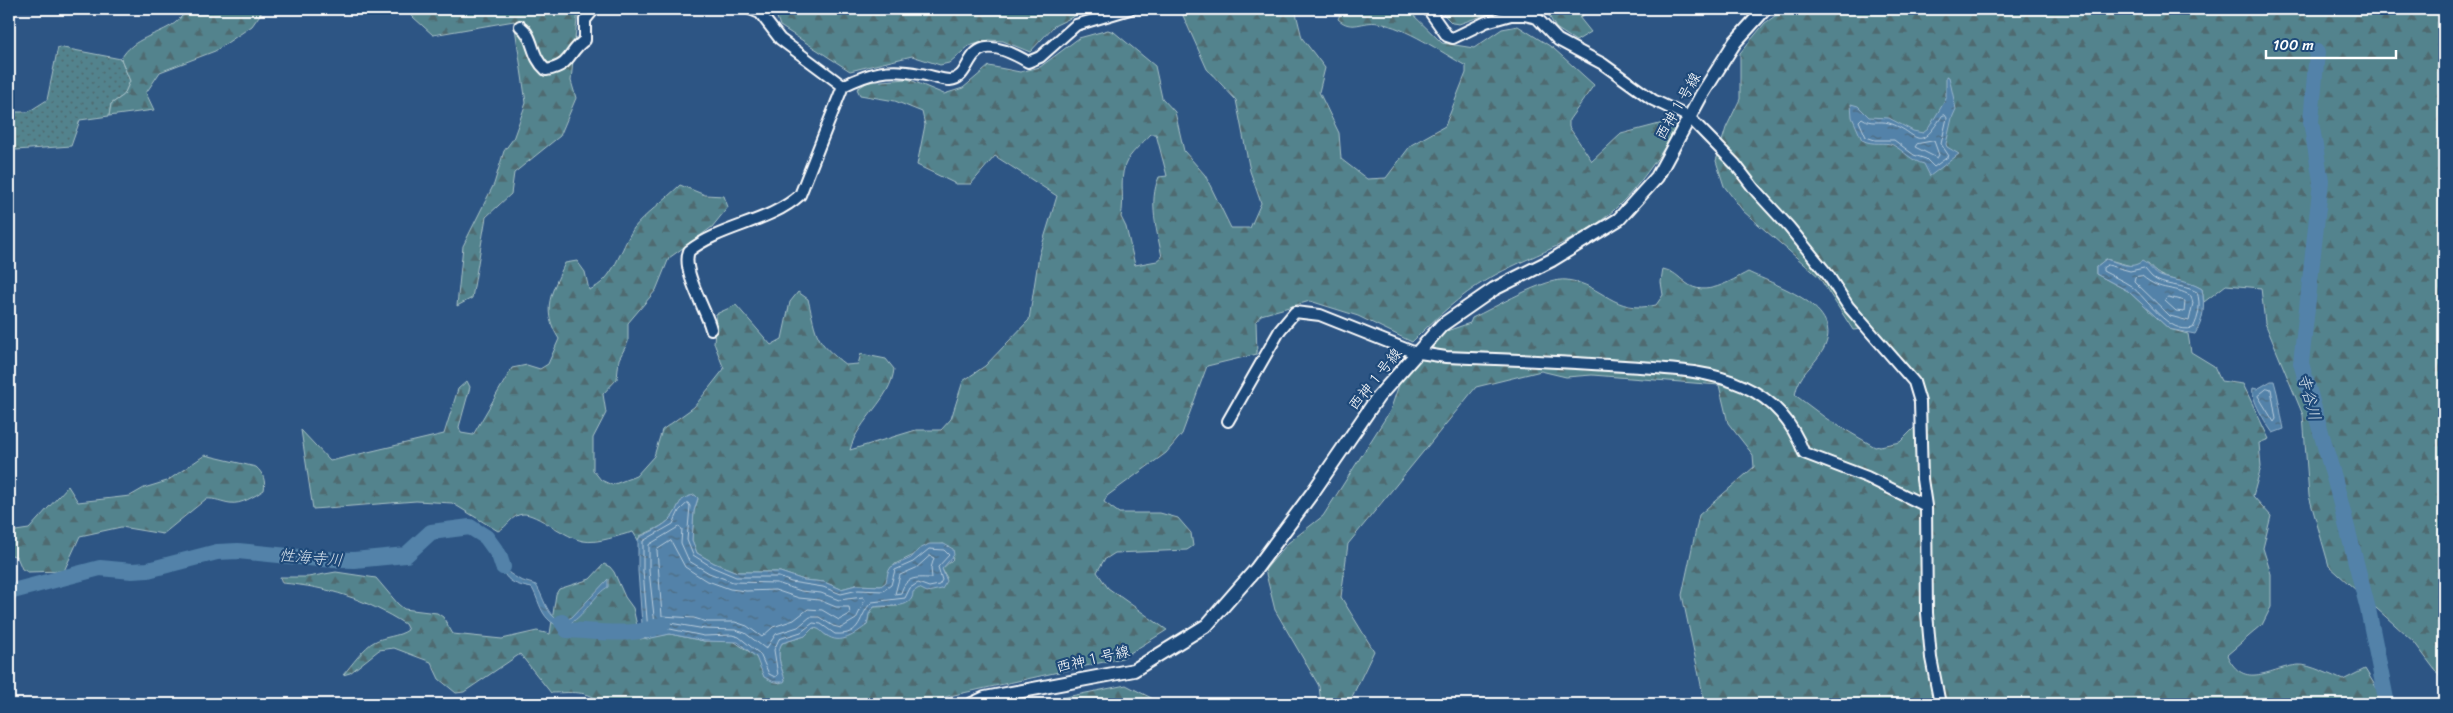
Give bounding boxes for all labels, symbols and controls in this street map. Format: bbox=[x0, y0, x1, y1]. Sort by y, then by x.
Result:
scale bar bbox=[2266, 28, 2396, 60]
text: 100 m bbox=[2273, 32, 2314, 58]
street label: 西神１号線 bbox=[1648, 67, 1708, 145]
street label: 西神１号線 bbox=[1341, 342, 1409, 416]
water label: 寺谷川 bbox=[2289, 370, 2330, 424]
water label: 性海寺川 bbox=[278, 540, 344, 575]
street label: 西神１号線 bbox=[1054, 638, 1132, 680]

